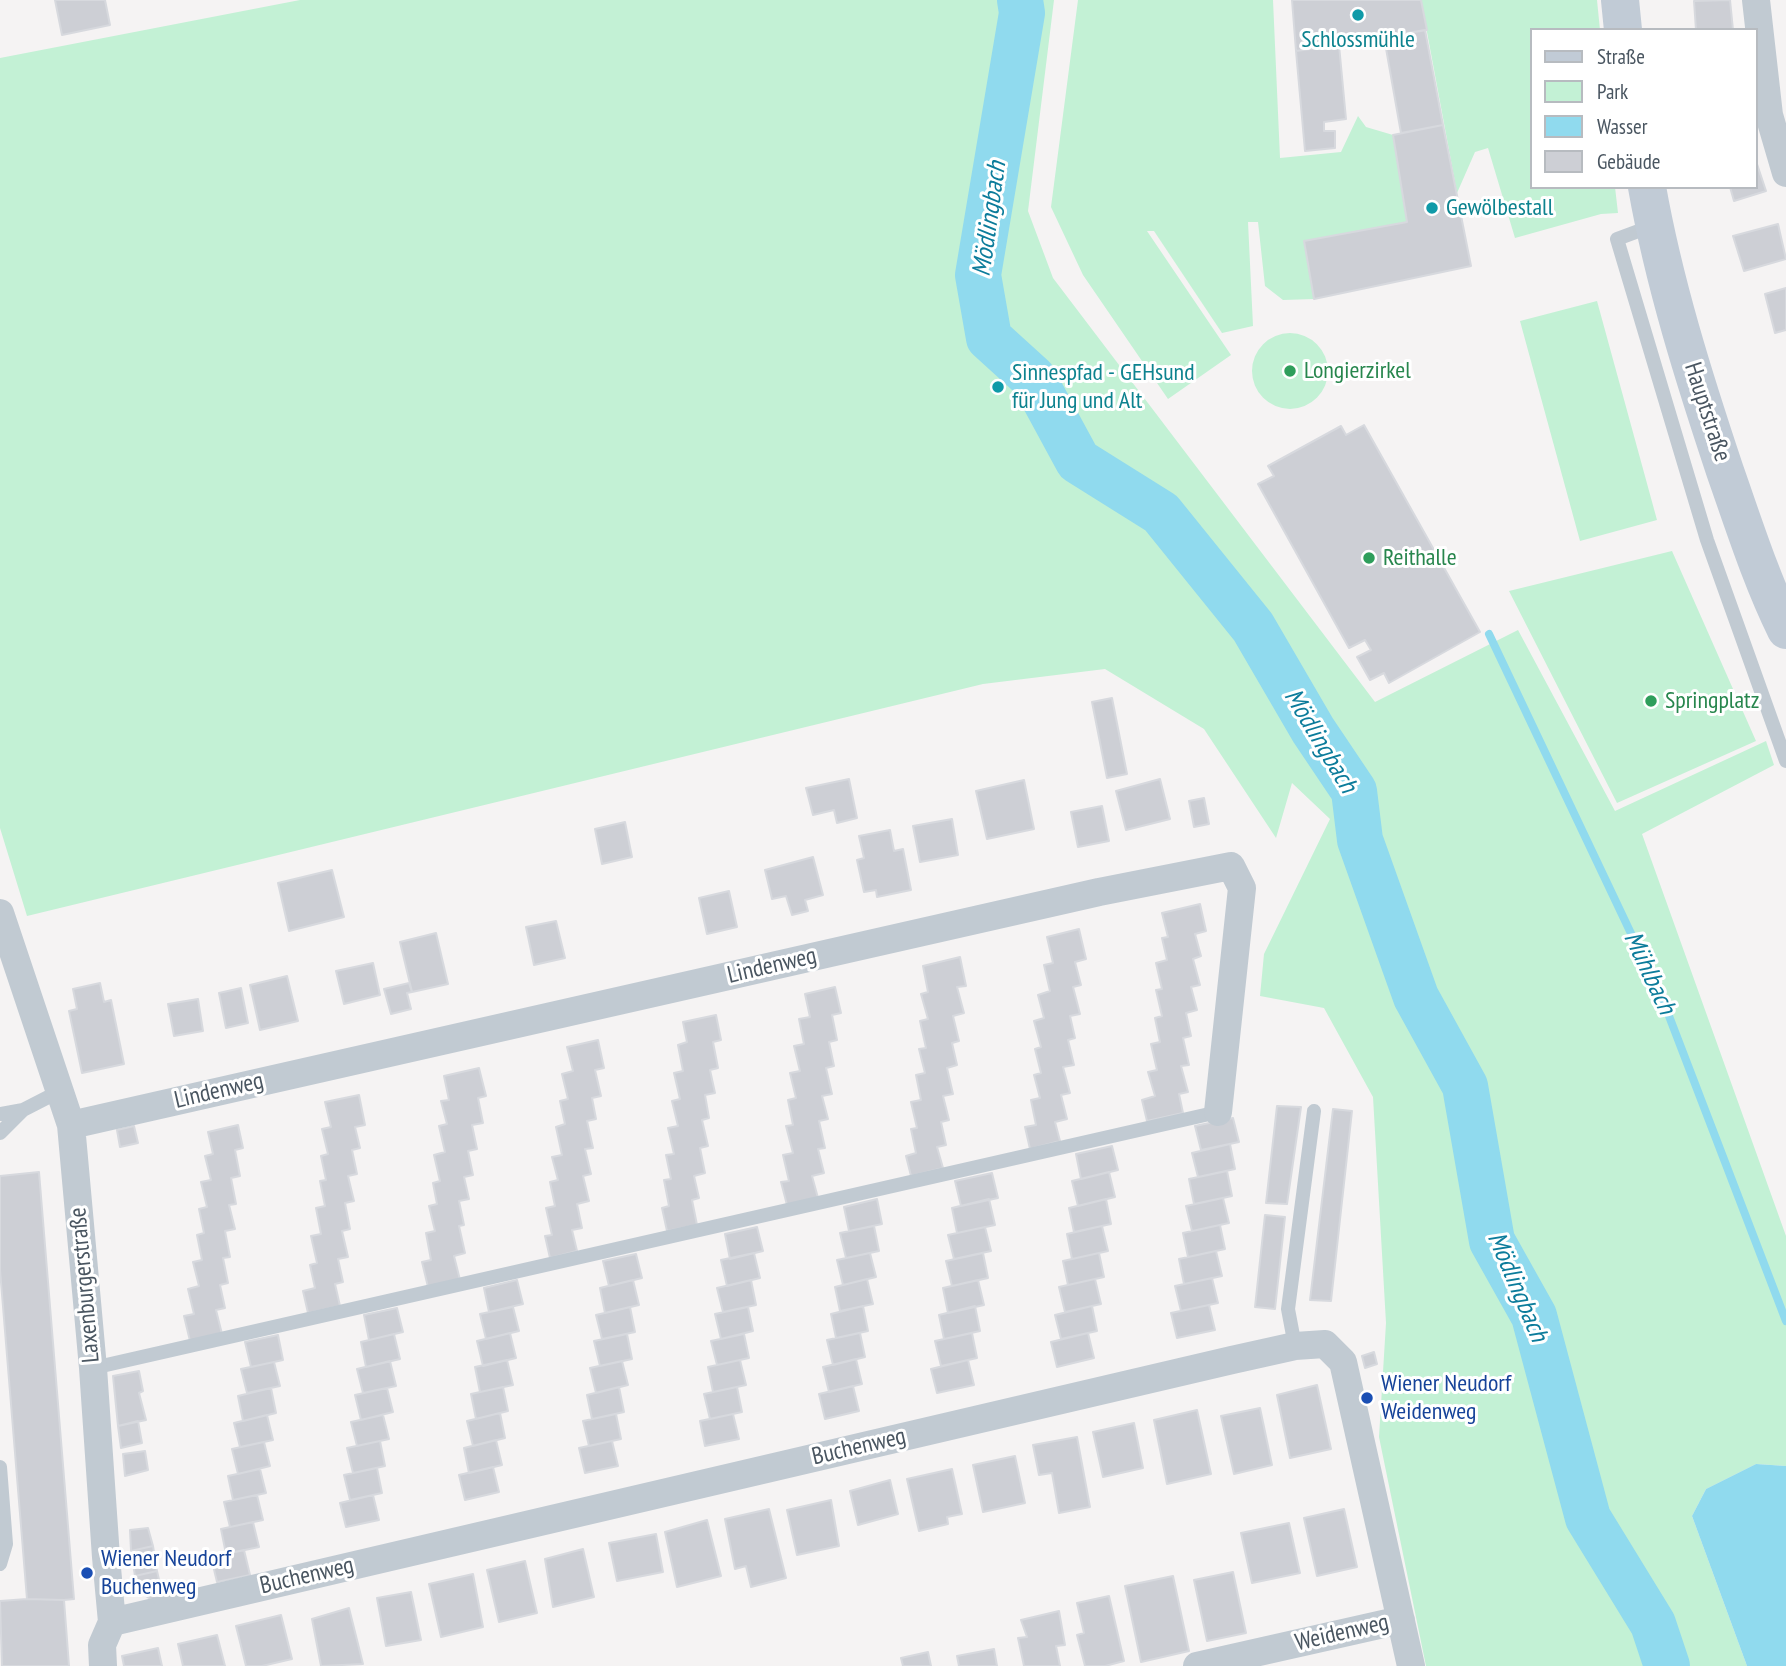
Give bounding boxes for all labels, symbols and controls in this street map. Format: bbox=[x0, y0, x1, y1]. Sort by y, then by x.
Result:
marker: Schlossmühle bbox=[1350, 7, 1366, 23]
place label: Schlossmühle bbox=[1301, 26, 1415, 54]
legend bbox=[1530, 28, 1758, 189]
text: Straße bbox=[1597, 43, 1645, 70]
text: Park bbox=[1597, 78, 1628, 105]
text: Wasser bbox=[1597, 113, 1647, 140]
text: Gebäude bbox=[1597, 148, 1660, 175]
water label: Mödlingbach bbox=[966, 160, 1014, 278]
place label: Gewölbestall bbox=[1446, 194, 1553, 222]
marker: Gewölbestall bbox=[1424, 200, 1440, 216]
place label: Longierzirkel bbox=[1304, 357, 1411, 385]
place label: Sinnespfad - GEHsund für Jung und Alt bbox=[1012, 359, 1195, 415]
street label: Hauptstraße bbox=[1677, 359, 1737, 465]
marker: Longierzirkel bbox=[1282, 363, 1298, 379]
marker: Sinnespfad - GEHsund für Jung und Alt bbox=[990, 379, 1006, 395]
place label: Reithalle bbox=[1383, 544, 1457, 572]
marker: Reithalle bbox=[1361, 550, 1377, 566]
water label: Mödlingbach bbox=[1277, 683, 1363, 799]
place label: Springplatz bbox=[1665, 687, 1759, 715]
marker: Springplatz bbox=[1643, 693, 1659, 709]
water label: Mühlbach bbox=[1616, 927, 1682, 1019]
street label: Lindenweg bbox=[725, 942, 819, 990]
street label: Lindenweg bbox=[172, 1067, 266, 1115]
street label: Laxenburgerstraße bbox=[64, 1206, 106, 1364]
water label: Mödlingbach bbox=[1480, 1228, 1554, 1346]
place label: Wiener Neudorf Weidenweg bbox=[1381, 1370, 1511, 1426]
marker: Wiener Neudorf Weidenweg bbox=[1359, 1390, 1375, 1406]
street label: Buchenweg bbox=[809, 1422, 909, 1472]
place label: Wiener Neudorf Buchenweg bbox=[101, 1545, 231, 1601]
street label: Buchenweg bbox=[257, 1551, 357, 1601]
marker: Wiener Neudorf Buchenweg bbox=[79, 1565, 95, 1581]
street label: Weidenweg bbox=[1292, 1608, 1392, 1658]

